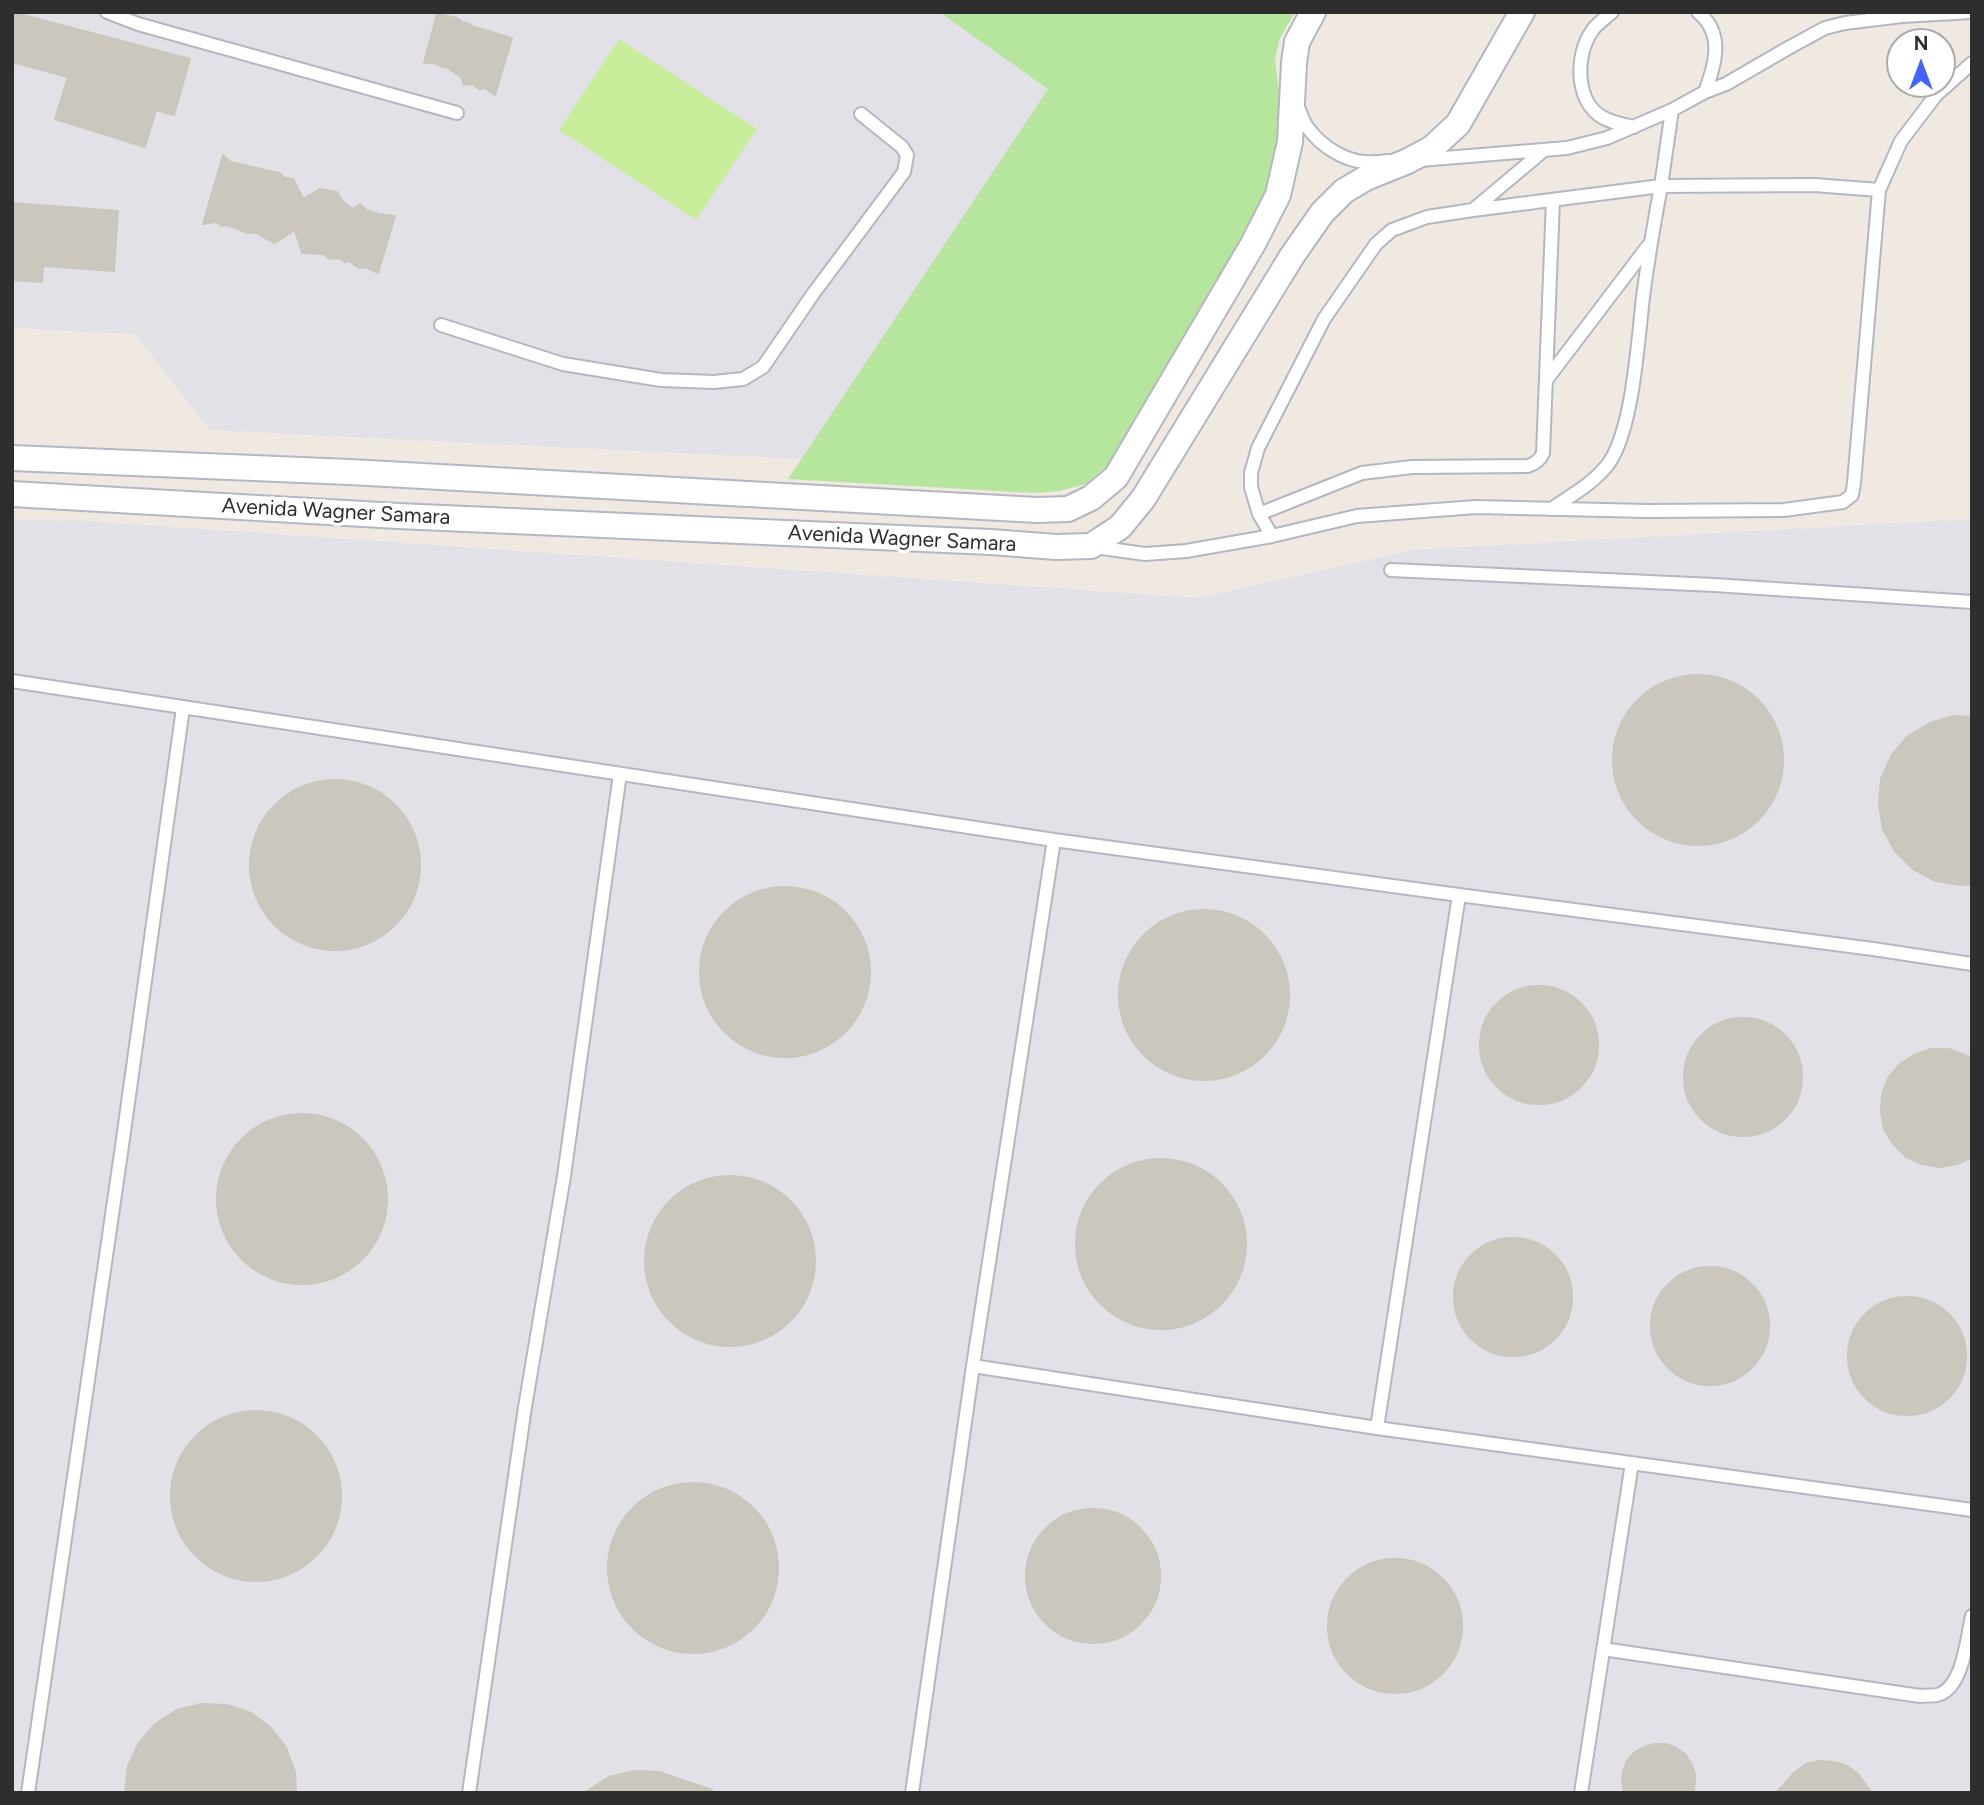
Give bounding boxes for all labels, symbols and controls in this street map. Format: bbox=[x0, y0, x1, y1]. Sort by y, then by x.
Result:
north arrow bbox=[1886, 28, 1956, 98]
text: N bbox=[1914, 32, 1928, 55]
street label: Avenida Wagner Samara bbox=[221, 493, 451, 531]
street label: Avenida Wagner Samara bbox=[787, 520, 1017, 558]

